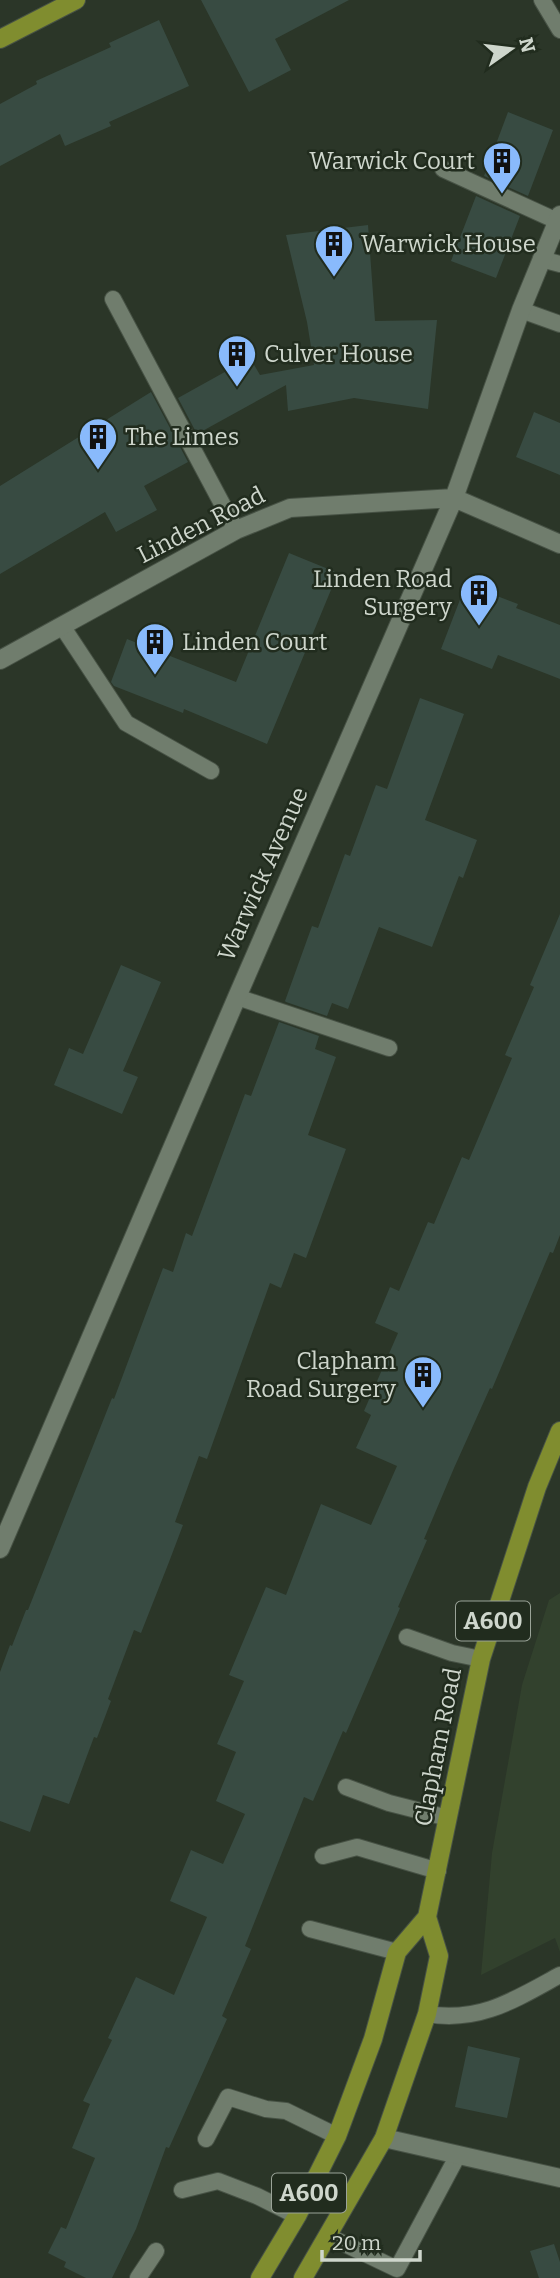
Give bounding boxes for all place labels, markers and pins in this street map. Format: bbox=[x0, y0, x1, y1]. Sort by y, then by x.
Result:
building icon: Warwick Court bbox=[481, 140, 523, 195]
place label: Warwick Court bbox=[309, 147, 475, 175]
building icon: Warwick House bbox=[313, 223, 355, 278]
place label: Warwick House bbox=[361, 230, 536, 258]
building icon: Culver House bbox=[216, 333, 258, 388]
place label: Culver House bbox=[264, 340, 413, 368]
building icon: The Limes bbox=[77, 416, 119, 471]
place label: The Limes bbox=[125, 423, 239, 451]
place label: Linden Road Surgery bbox=[313, 565, 452, 621]
building icon: Linden Road Surgery bbox=[458, 572, 500, 627]
building icon: Linden Court bbox=[134, 621, 176, 676]
place label: Linden Court bbox=[182, 628, 328, 656]
place label: Clapham Road Surgery bbox=[246, 1347, 396, 1403]
building icon: Clapham Road Surgery bbox=[402, 1354, 444, 1409]

